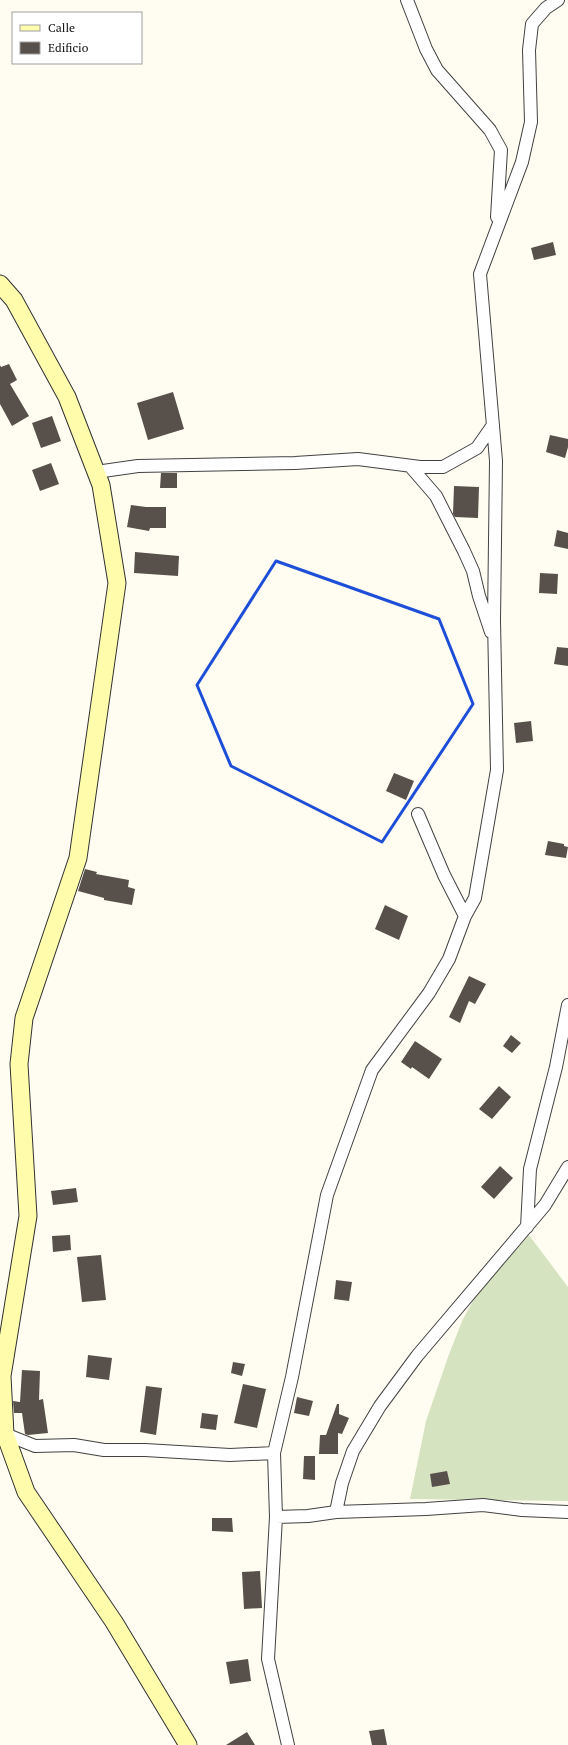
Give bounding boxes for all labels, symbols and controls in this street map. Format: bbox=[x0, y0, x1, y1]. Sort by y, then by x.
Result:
legend bbox=[12, 12, 142, 64]
text: Calle bbox=[48, 20, 75, 35]
text: Edificio bbox=[48, 40, 89, 55]

